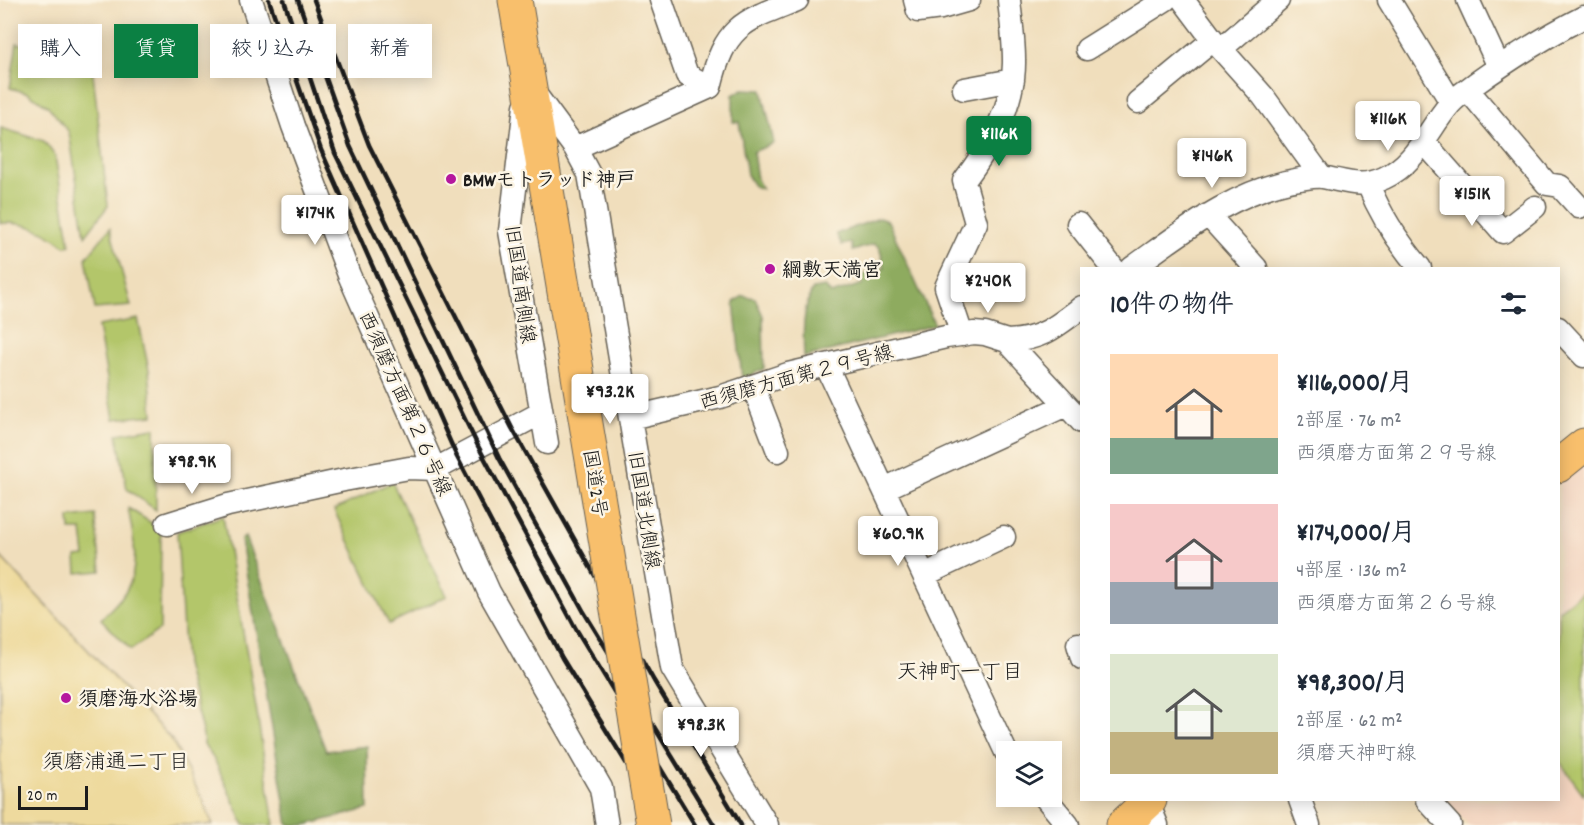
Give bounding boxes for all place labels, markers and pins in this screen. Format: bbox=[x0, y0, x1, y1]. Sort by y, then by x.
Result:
pin: ¥116K bbox=[1346, 101, 1430, 152]
pin: ¥116K bbox=[957, 116, 1041, 167]
pin: ¥146K bbox=[1170, 138, 1254, 189]
place label: BMWモトラッド神戸 bbox=[463, 168, 636, 196]
marker: BMWモトラッド神戸 bbox=[444, 172, 458, 186]
pin: ¥151K bbox=[1430, 176, 1514, 227]
pin: ¥174K bbox=[273, 195, 357, 246]
place label: 綱敷天満宮 bbox=[782, 258, 882, 286]
marker: 綱敷天満宮 bbox=[763, 262, 777, 276]
pin: ¥240K bbox=[946, 263, 1030, 314]
pin: ¥93.2K bbox=[561, 374, 659, 425]
pin: ¥98.9K bbox=[143, 444, 241, 495]
pin: ¥60.9K bbox=[849, 516, 947, 567]
place label: 須磨海水浴場 bbox=[78, 687, 198, 715]
marker: 須磨海水浴場 bbox=[59, 691, 73, 705]
pin: ¥98.3K bbox=[652, 707, 750, 758]

